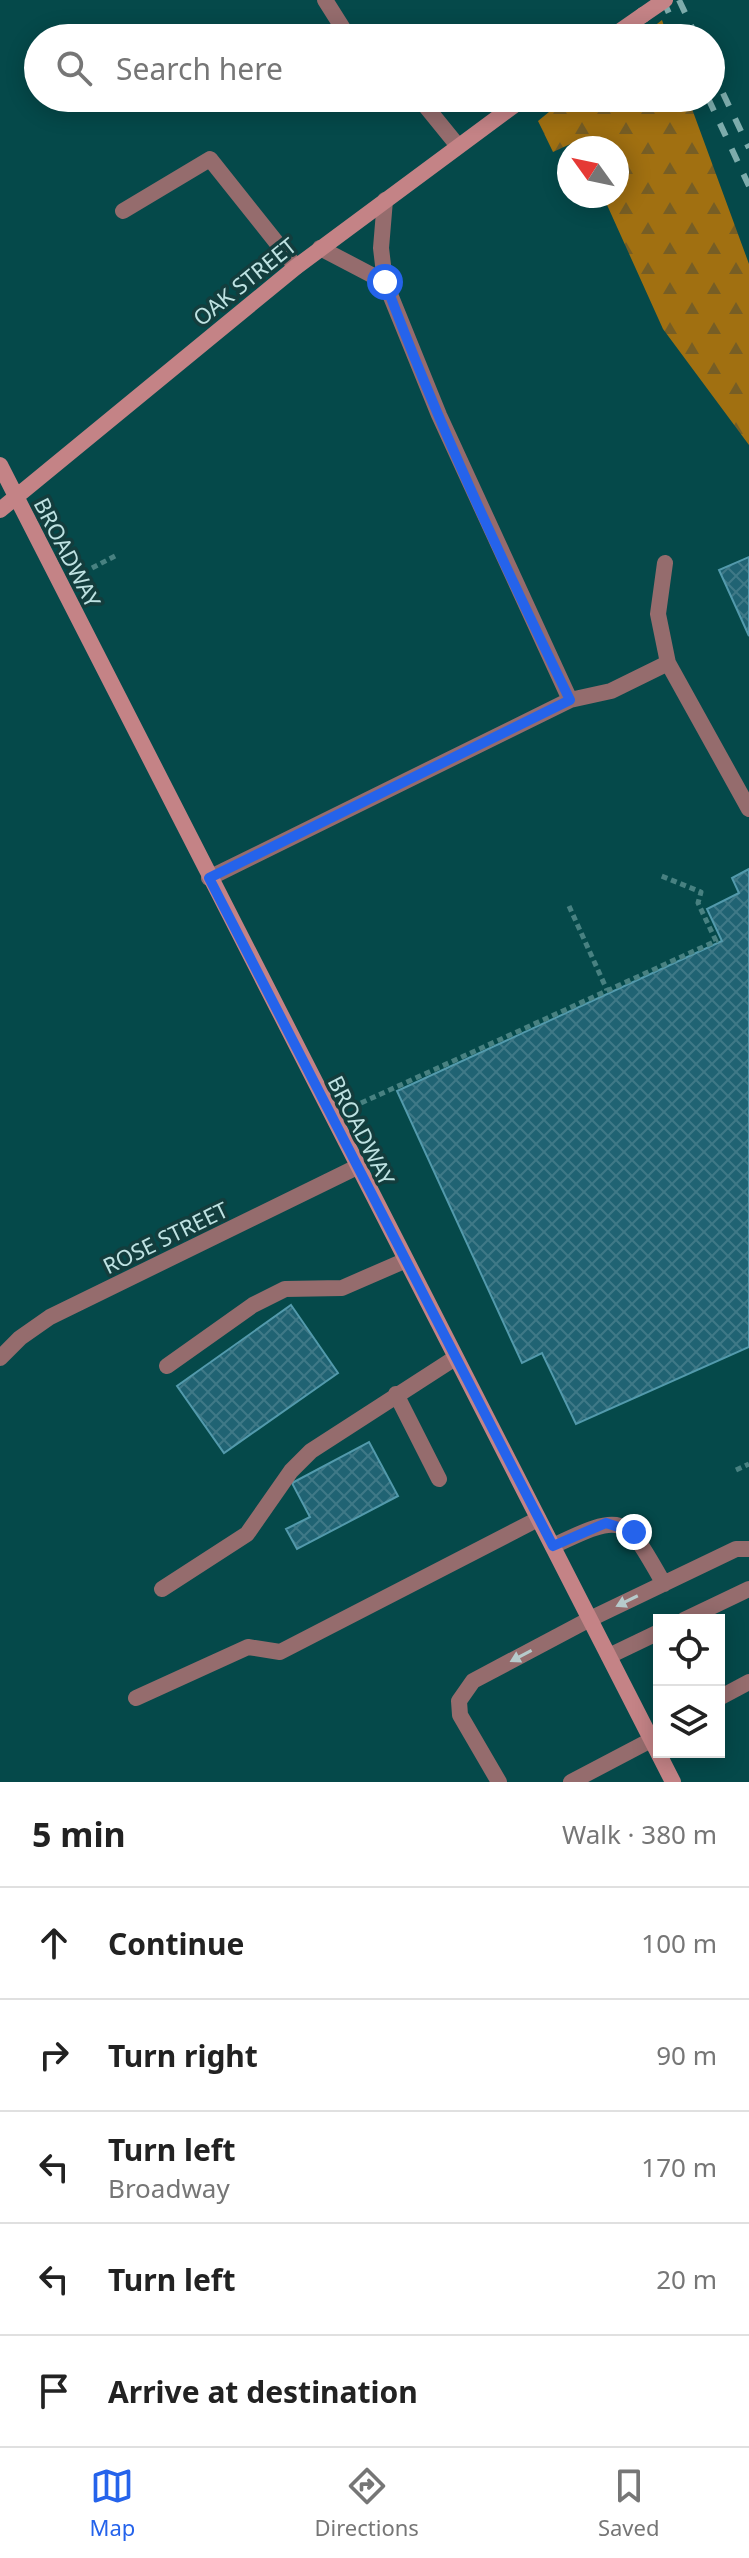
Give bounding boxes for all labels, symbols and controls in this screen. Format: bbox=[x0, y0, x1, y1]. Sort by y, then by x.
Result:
search box bbox=[24, 24, 725, 112]
icon: search bbox=[52, 46, 96, 90]
text: Search here bbox=[116, 48, 283, 89]
north arrow bbox=[557, 136, 629, 208]
street label: OAK STREET bbox=[186, 230, 302, 332]
route start bbox=[367, 264, 403, 300]
street label: BROADWAY bbox=[28, 492, 109, 612]
street label: BROADWAY bbox=[322, 1070, 403, 1190]
street label: ROSE STREET bbox=[97, 1194, 233, 1280]
route end bbox=[616, 1514, 652, 1550]
one-way arrow bbox=[615, 1594, 639, 1608]
map controls bbox=[653, 1614, 725, 1758]
button: locate bbox=[653, 1614, 725, 1686]
one-way arrow bbox=[510, 1649, 533, 1662]
button: layers bbox=[653, 1686, 725, 1758]
text: 5 min bbox=[32, 1811, 126, 1857]
text: Walk · 380 m bbox=[562, 1816, 717, 1852]
icon: ahead bbox=[32, 1921, 76, 1965]
text: Continue bbox=[108, 1923, 244, 1964]
text: 100 m bbox=[641, 1925, 717, 1961]
icon: right bbox=[32, 2033, 76, 2077]
text: Turn right bbox=[108, 2035, 258, 2076]
text: 90 m bbox=[656, 2037, 717, 2073]
text: Turn left bbox=[108, 2129, 236, 2170]
icon: left bbox=[32, 2145, 76, 2189]
text: 170 m bbox=[641, 2149, 717, 2185]
text: Broadway bbox=[108, 2170, 230, 2206]
icon: left bbox=[32, 2257, 76, 2301]
text: Turn left bbox=[108, 2259, 236, 2300]
text: 20 m bbox=[656, 2261, 717, 2297]
icon: arrive bbox=[32, 2369, 76, 2413]
text: Arrive at destination bbox=[108, 2371, 418, 2412]
tab: Map bbox=[90, 2464, 135, 2542]
tab: Directions bbox=[314, 2464, 419, 2542]
tab: Saved bbox=[598, 2464, 659, 2542]

